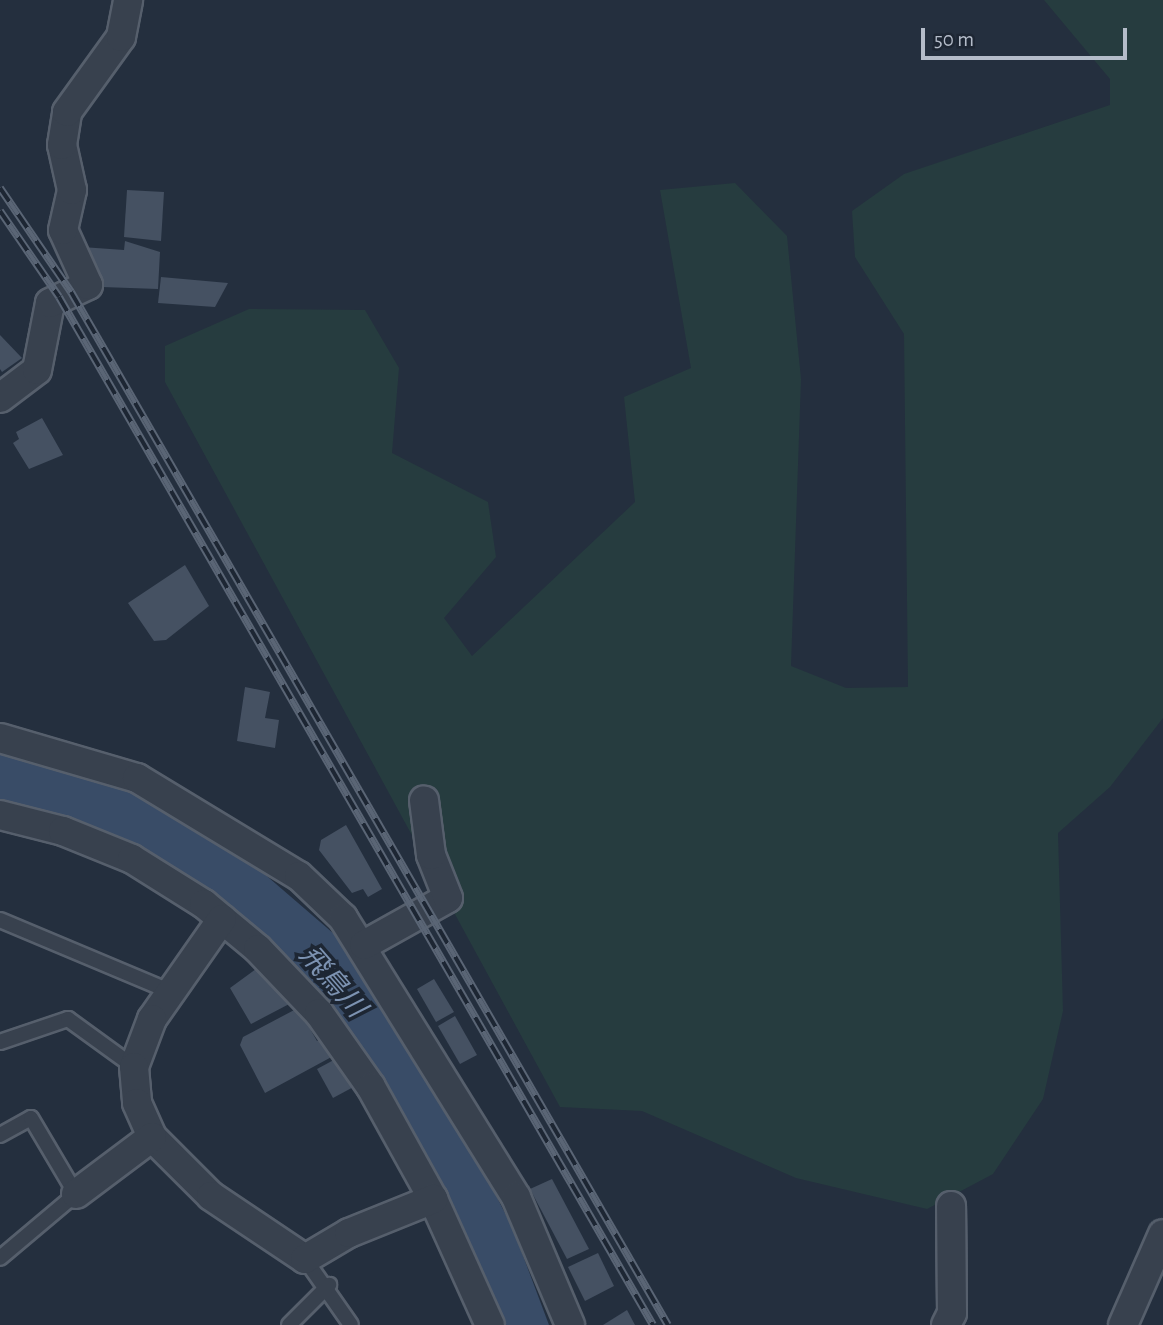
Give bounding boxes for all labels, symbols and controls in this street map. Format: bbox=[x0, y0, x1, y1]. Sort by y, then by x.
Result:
scale bar bbox=[925, 14, 1132, 58]
text: 50 m bbox=[934, 29, 974, 50]
water label: 飛鳥川 bbox=[292, 939, 372, 1025]

